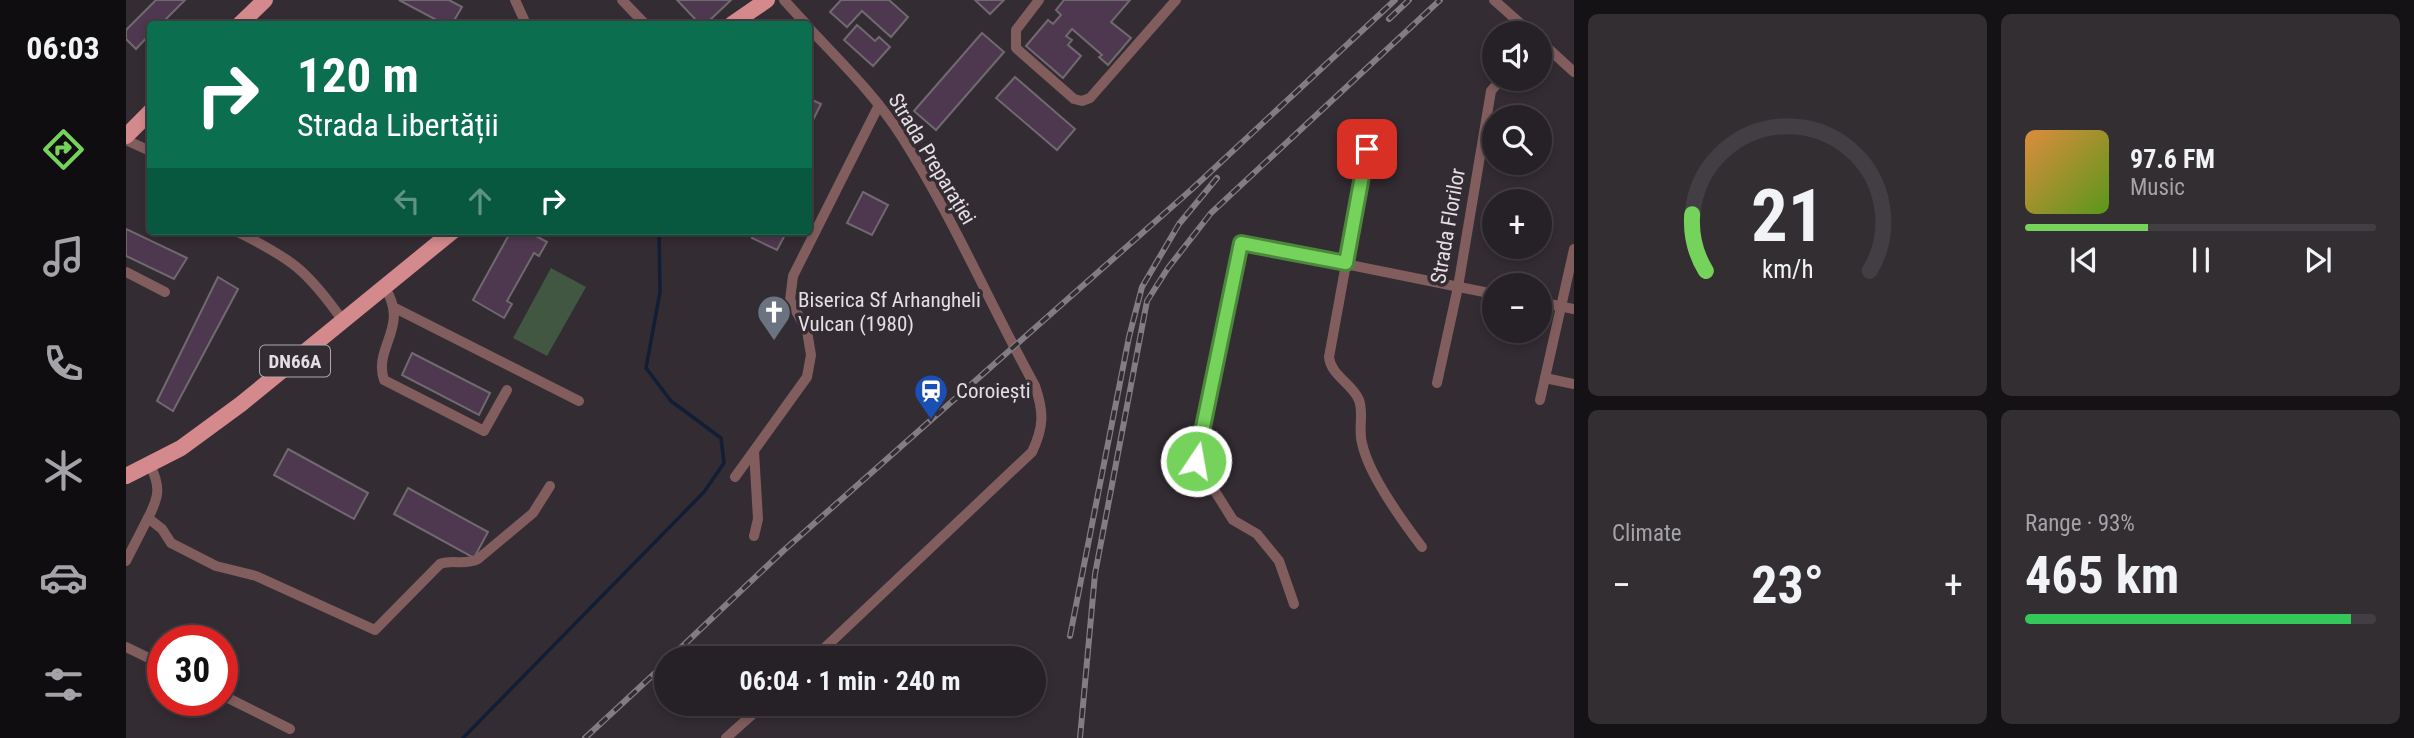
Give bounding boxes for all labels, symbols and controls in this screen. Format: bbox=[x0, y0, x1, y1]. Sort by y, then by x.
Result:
map controls bbox=[1482, 21, 1552, 343]
button: sound bbox=[1482, 21, 1552, 91]
text: 06:03 bbox=[26, 29, 100, 67]
text: 120 m bbox=[297, 47, 419, 104]
icon: right bbox=[182, 49, 273, 140]
street label: Strada Preparației bbox=[883, 89, 980, 229]
button: search bbox=[1482, 105, 1552, 175]
text: Strada Libertății bbox=[297, 106, 499, 144]
pin bbox=[1337, 119, 1397, 179]
icon: directions bbox=[39, 125, 88, 174]
icon: arrive bbox=[1348, 130, 1386, 168]
text: 97.6 FM bbox=[2130, 144, 2215, 174]
street label: Strada Florilor bbox=[1426, 166, 1470, 286]
text: 21 bbox=[1751, 173, 1824, 259]
text: Music bbox=[2130, 174, 2185, 201]
icon: left bbox=[388, 182, 426, 220]
icon: ahead bbox=[461, 182, 499, 220]
icon: right bbox=[534, 182, 572, 220]
button: + bbox=[1482, 189, 1552, 259]
icon: music bbox=[39, 232, 88, 281]
icon: previous bbox=[2065, 241, 2103, 279]
icon: pause bbox=[2182, 241, 2220, 279]
icon: next bbox=[2299, 241, 2337, 279]
text: km/h bbox=[1762, 255, 1813, 284]
button: − bbox=[1482, 273, 1552, 343]
place label: Biserica Sf Arhangheli Vulcan (1980) bbox=[798, 288, 981, 336]
church icon: Biserica Sf Arhangheli Vulcan (1980) bbox=[755, 293, 793, 342]
icon: phone bbox=[39, 339, 88, 388]
road number: DN66A bbox=[260, 346, 330, 376]
station icon: Coroiești bbox=[912, 372, 950, 421]
place label: Coroiești bbox=[956, 379, 1030, 403]
position arrow bbox=[1159, 424, 1233, 498]
icon: climate bbox=[39, 446, 88, 495]
text: Range · 93% bbox=[2025, 510, 2135, 537]
text: Climate bbox=[1612, 520, 1682, 547]
text: 465 km bbox=[2025, 545, 2179, 606]
icon: car bbox=[39, 553, 88, 602]
text: 23° bbox=[1751, 555, 1824, 616]
text: − bbox=[1612, 563, 1631, 607]
text: + bbox=[1944, 563, 1963, 607]
speed limit sign: 30 bbox=[147, 625, 238, 716]
icon: filters bbox=[39, 660, 88, 709]
text: 06:04 · 1 min · 240 m bbox=[740, 666, 960, 696]

